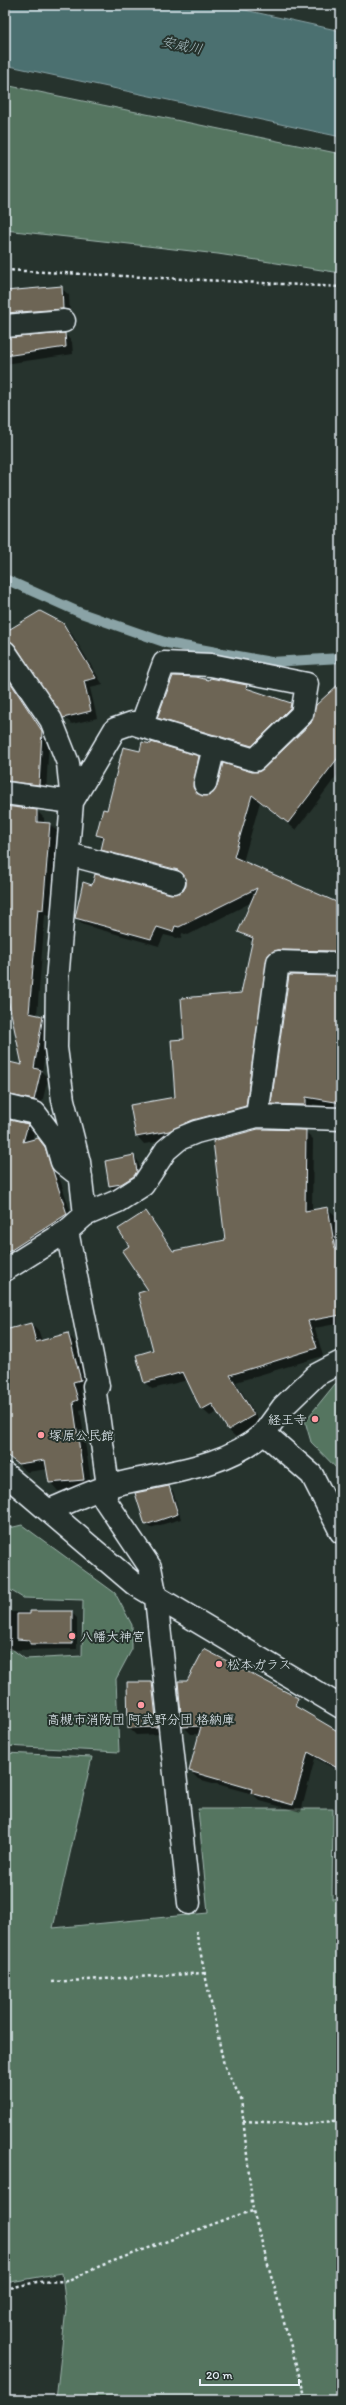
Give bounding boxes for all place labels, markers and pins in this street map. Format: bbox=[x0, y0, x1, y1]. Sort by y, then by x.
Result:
place label: 経王寺 bbox=[268, 1412, 307, 1427]
marker: 経王寺 bbox=[310, 1414, 320, 1424]
place label: 塚原公民館 bbox=[49, 1428, 114, 1443]
marker: 塚原公民館 bbox=[36, 1430, 46, 1440]
place label: 八幡大神宮 bbox=[80, 1629, 145, 1644]
marker: 八幡大神宮 bbox=[67, 1631, 77, 1641]
place label: 松本ガラス bbox=[227, 1657, 291, 1672]
marker: 松本ガラス bbox=[214, 1659, 224, 1669]
marker: 高槻市消防団 阿武野分団 格納庫 bbox=[136, 1700, 146, 1710]
place label: 高槻市消防団 阿武野分団 格納庫 bbox=[47, 1712, 235, 1727]

